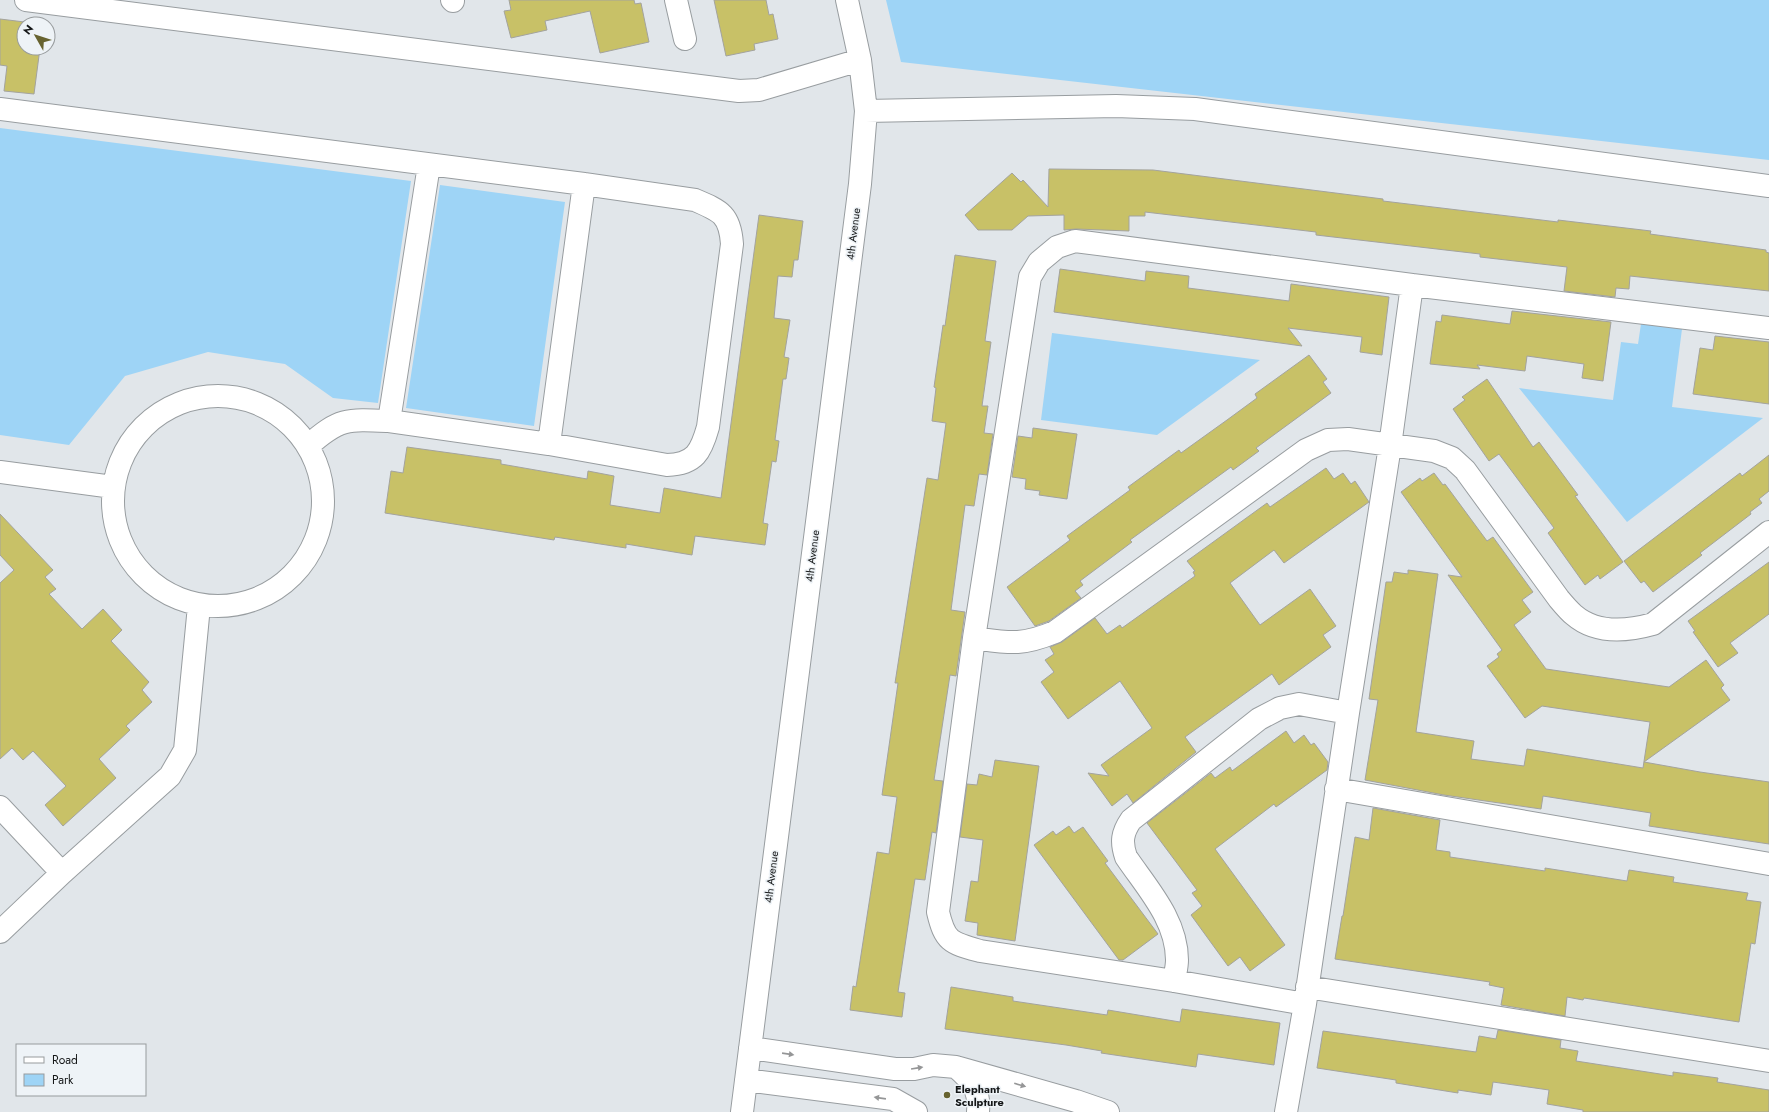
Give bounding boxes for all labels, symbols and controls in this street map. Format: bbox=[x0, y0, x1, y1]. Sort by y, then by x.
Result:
north arrow bbox=[16, 16, 56, 56]
text: N bbox=[19, 21, 37, 38]
street label: 4th Avenue bbox=[842, 207, 864, 261]
street label: 4th Avenue bbox=[801, 529, 823, 583]
street label: 4th Avenue bbox=[760, 850, 782, 904]
legend bbox=[16, 1044, 146, 1096]
text: Road bbox=[52, 1051, 78, 1069]
one-way arrow bbox=[782, 1051, 794, 1057]
one-way arrow bbox=[911, 1065, 923, 1071]
text: Park bbox=[52, 1071, 74, 1089]
place label: Elephant Sculpture bbox=[955, 1081, 1004, 1110]
one-way arrow bbox=[1015, 1082, 1027, 1088]
marker: Elephant Sculpture bbox=[942, 1090, 952, 1100]
one-way arrow bbox=[874, 1095, 886, 1101]

